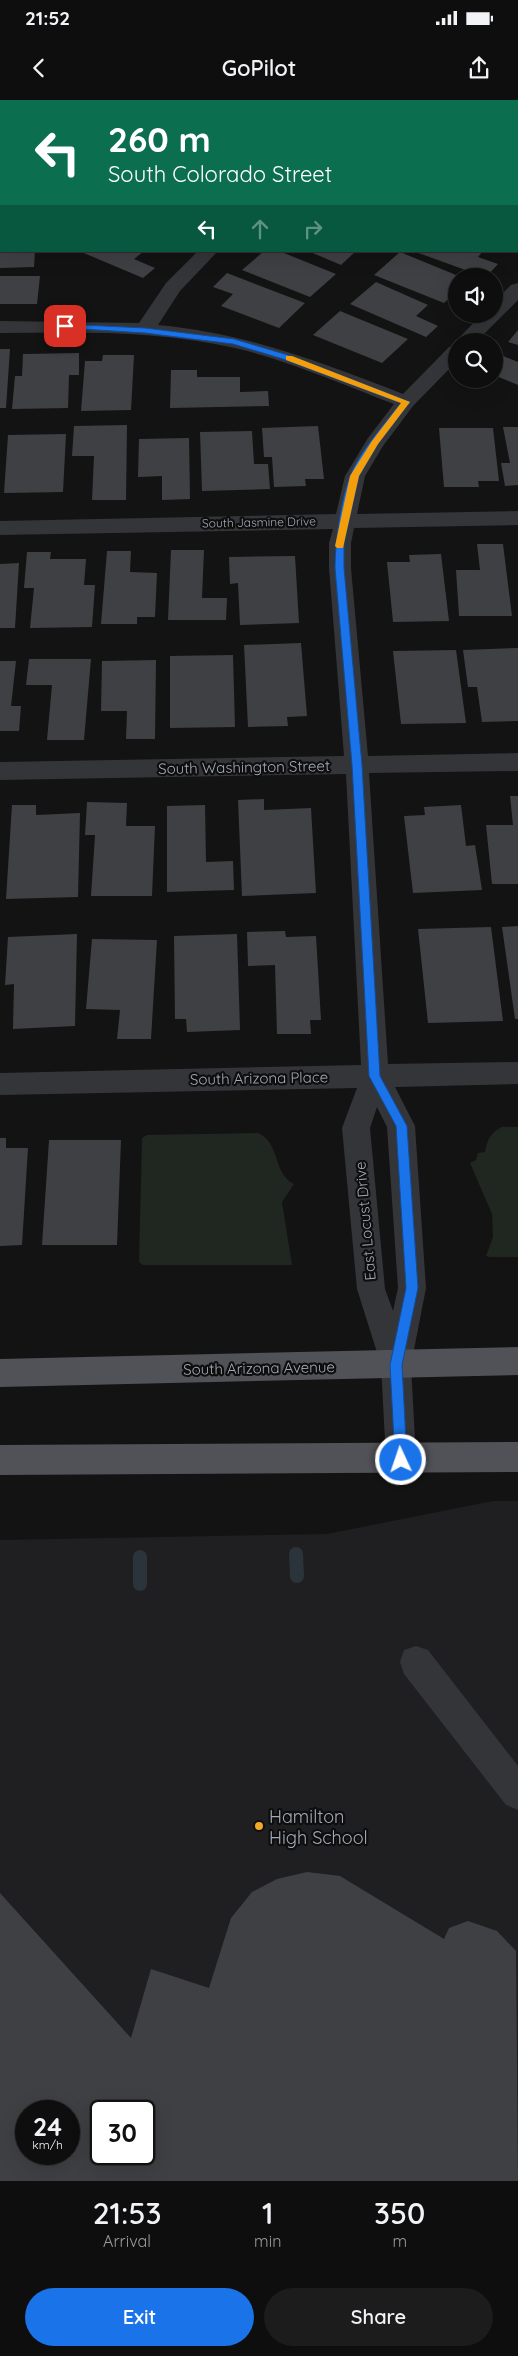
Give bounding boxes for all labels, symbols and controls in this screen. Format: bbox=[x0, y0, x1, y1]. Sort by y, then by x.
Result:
text: 21:52 bbox=[25, 6, 70, 30]
icon: back bbox=[25, 54, 53, 82]
text: GoPilot bbox=[222, 54, 296, 82]
icon: share bbox=[465, 54, 493, 82]
text: 260 m bbox=[108, 117, 211, 161]
icon: left bbox=[25, 120, 90, 185]
text: South Colorado Street bbox=[108, 160, 332, 188]
icon: left bbox=[193, 215, 221, 243]
icon: ahead bbox=[246, 215, 274, 243]
icon: right bbox=[299, 215, 327, 243]
map controls bbox=[448, 268, 503, 388]
button: sound bbox=[448, 268, 503, 323]
pin bbox=[44, 305, 86, 347]
icon: arrive bbox=[51, 312, 79, 340]
button: search bbox=[448, 333, 503, 388]
street label: South Jasmine Drive bbox=[202, 514, 316, 530]
street label: South Washington Street bbox=[158, 756, 330, 778]
street label: South Arizona Place bbox=[190, 1067, 328, 1089]
street label: East Locust Drive bbox=[350, 1161, 380, 1281]
street label: South Arizona Avenue bbox=[183, 1357, 335, 1379]
position arrow bbox=[374, 1433, 426, 1485]
place label: Hamilton High School bbox=[269, 1805, 368, 1849]
marker: Hamilton High School bbox=[253, 1820, 265, 1832]
speed limit sign: 30 bbox=[90, 2100, 155, 2165]
text: 24 bbox=[33, 2111, 62, 2142]
text: km/h bbox=[32, 2137, 63, 2152]
text: 21:53 bbox=[93, 2194, 161, 2232]
text: 1 bbox=[262, 2194, 273, 2232]
text: 350 bbox=[374, 2194, 425, 2232]
text: Arrival bbox=[103, 2231, 151, 2251]
text: min bbox=[254, 2231, 281, 2251]
text: m bbox=[392, 2231, 407, 2251]
button: Exit bbox=[25, 2288, 254, 2346]
button: Share bbox=[264, 2288, 493, 2346]

